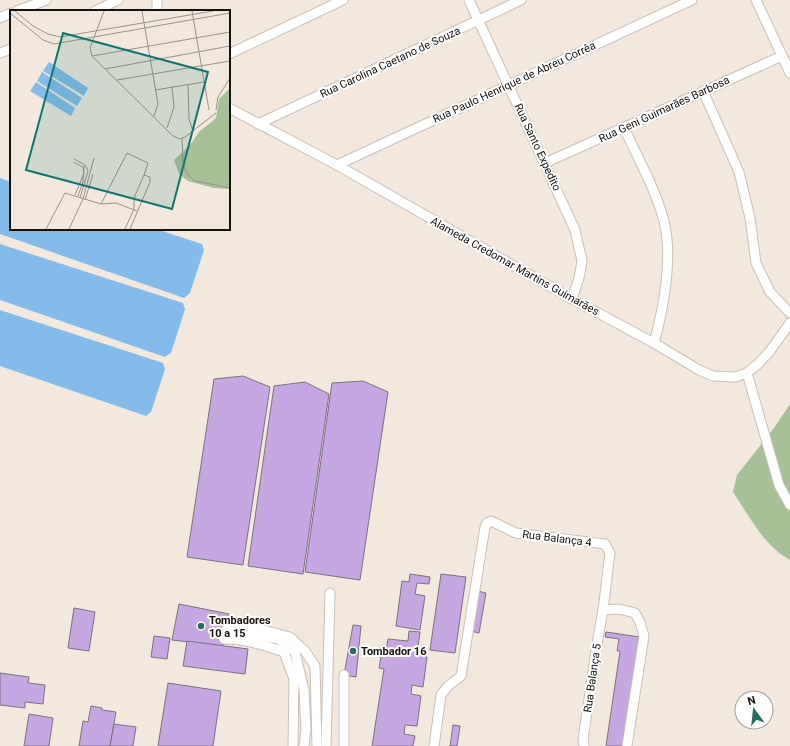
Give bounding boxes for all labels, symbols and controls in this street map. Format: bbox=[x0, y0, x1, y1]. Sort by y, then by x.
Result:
inset map bbox=[10, 10, 230, 230]
street label: Rua Carolina Caetano de Souza bbox=[318, 24, 463, 101]
street label: Rua Paulo Henrique de Abreu Corrêa bbox=[431, 39, 598, 126]
street label: Rua Geni Guimarães Barbosa bbox=[597, 73, 732, 145]
street label: Rua Santo Expedito bbox=[512, 101, 564, 193]
street label: Alameda Credomar Martins Guimarães bbox=[428, 215, 602, 318]
street label: Rua Balança 4 bbox=[522, 528, 592, 549]
place label: Tombadores 10 a 15 bbox=[209, 614, 271, 640]
marker: Tombadores 10 a 15 bbox=[196, 621, 206, 631]
street label: Rua Balança 5 bbox=[581, 643, 604, 714]
place label: Tombador 16 bbox=[361, 645, 427, 658]
marker: Tombador 16 bbox=[348, 646, 358, 656]
north arrow bbox=[734, 690, 774, 730]
text: N bbox=[746, 693, 757, 708]

